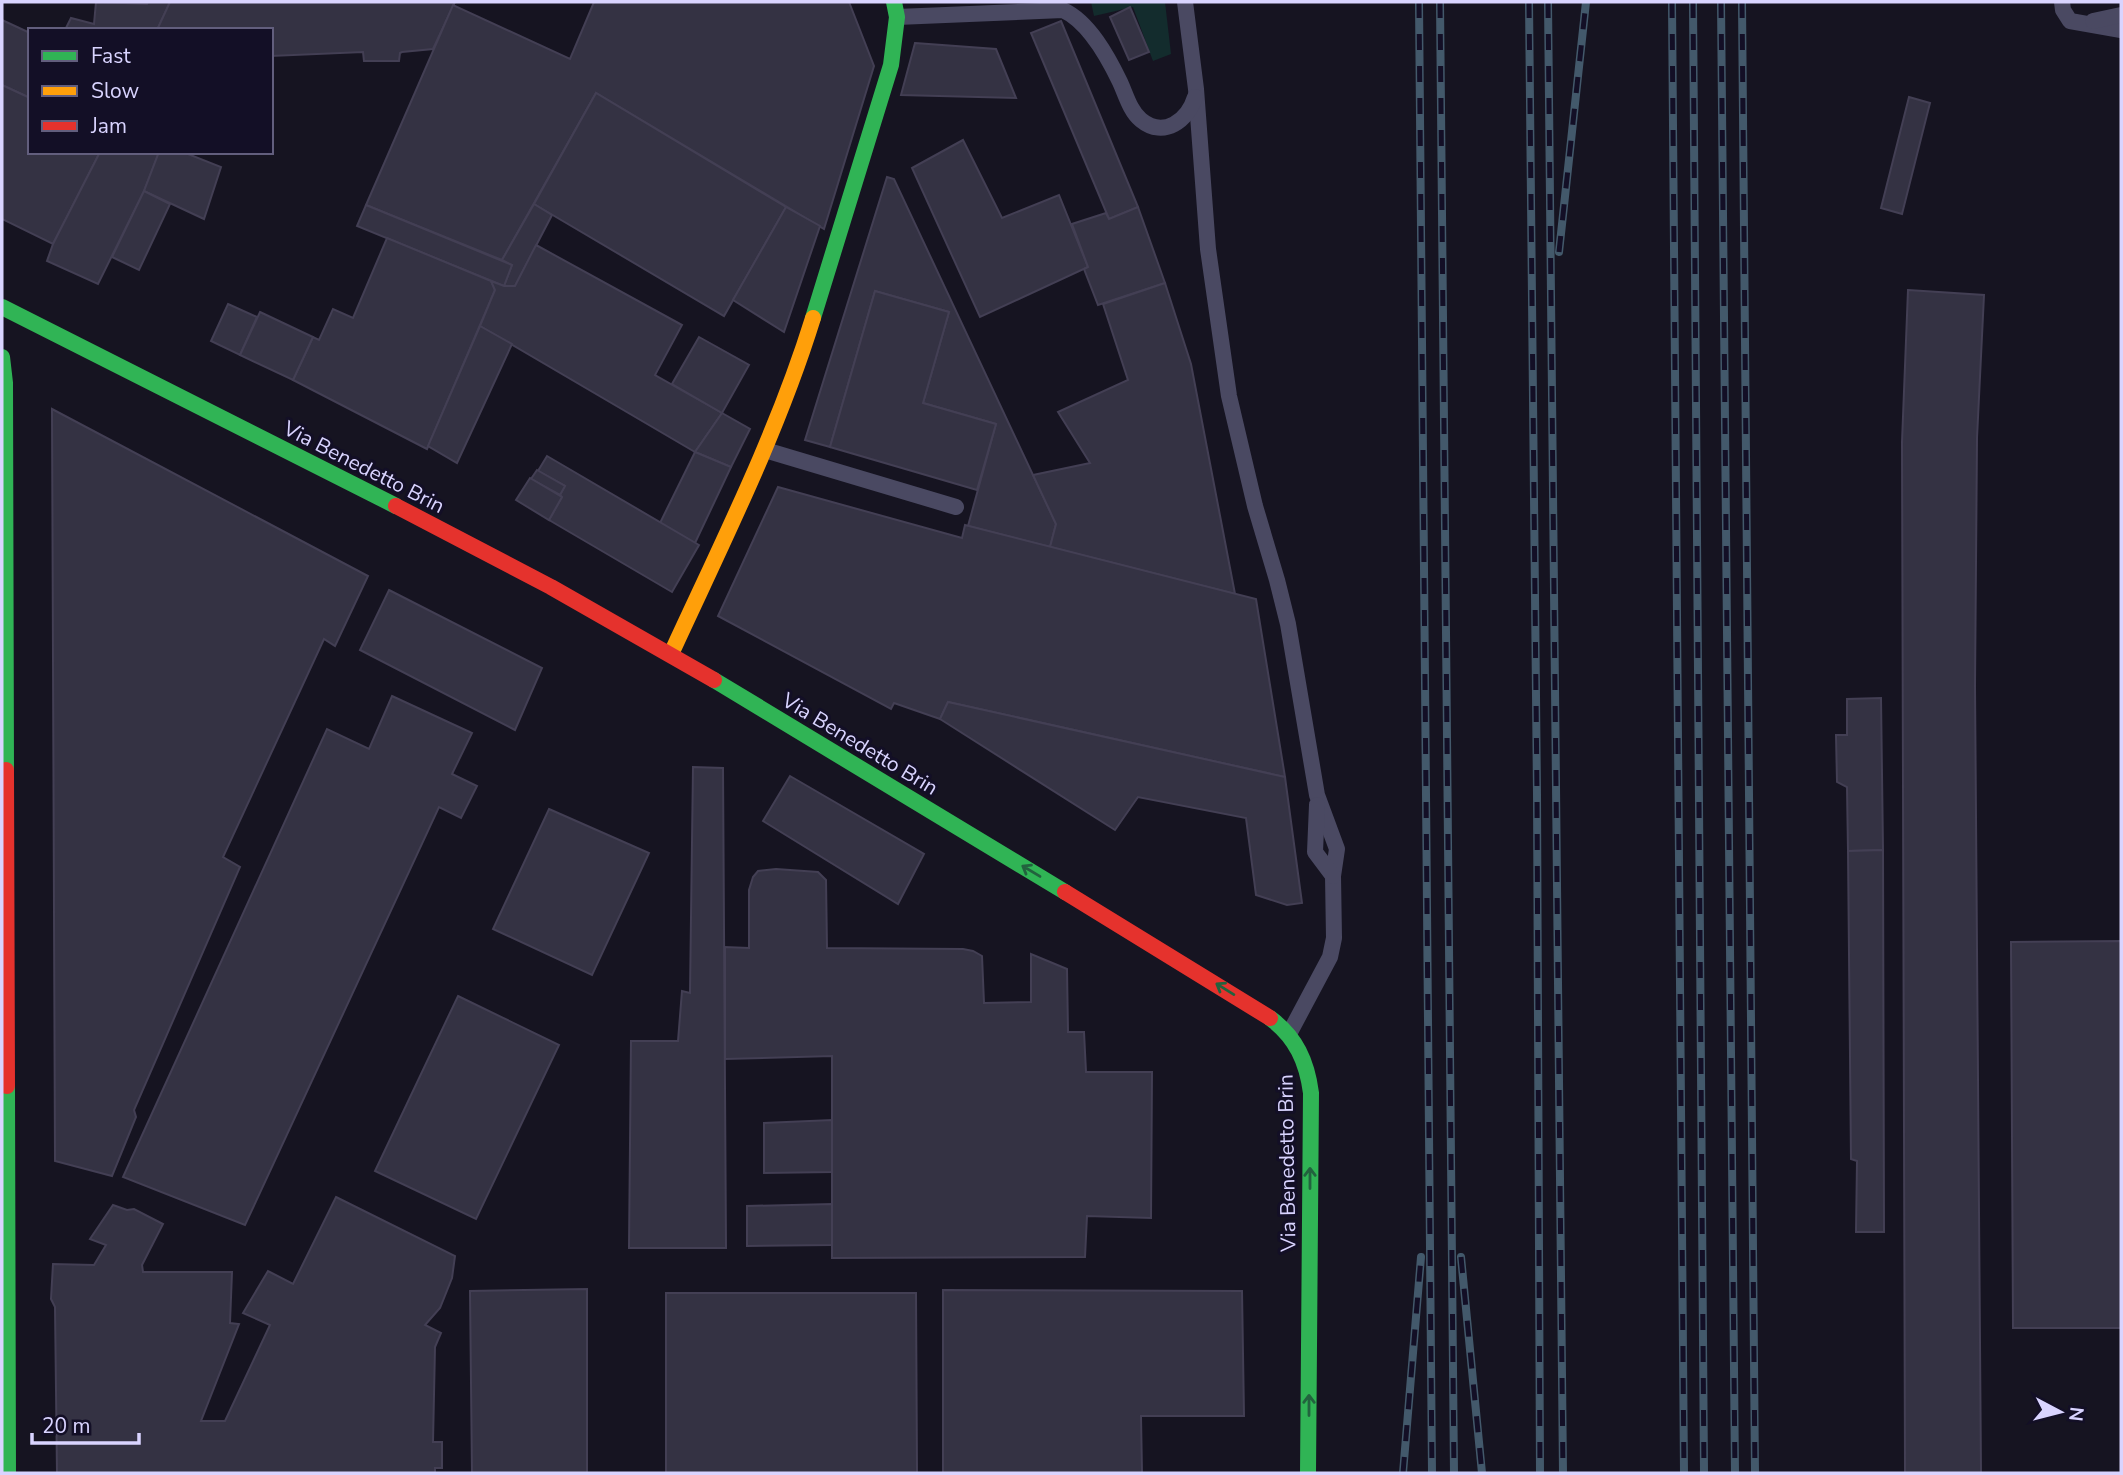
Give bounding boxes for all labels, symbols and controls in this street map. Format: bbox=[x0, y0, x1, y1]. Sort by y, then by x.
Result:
legend bbox=[28, 28, 273, 154]
text: Fast bbox=[91, 42, 131, 70]
text: Slow bbox=[91, 77, 140, 105]
text: Jam bbox=[90, 112, 127, 140]
street label: Via Benedetto Brin bbox=[278, 414, 450, 520]
street label: Via Benedetto Brin bbox=[776, 686, 943, 802]
one-way arrow bbox=[1021, 863, 1041, 877]
one-way arrow bbox=[1215, 982, 1235, 996]
street label: Via Benedetto Brin bbox=[1271, 1074, 1303, 1253]
one-way arrow bbox=[1303, 1166, 1317, 1189]
north arrow bbox=[2025, 1377, 2095, 1447]
one-way arrow bbox=[1302, 1394, 1315, 1417]
scale bar bbox=[32, 1402, 138, 1446]
text: N bbox=[2062, 1405, 2090, 1423]
text: 20 m bbox=[42, 1412, 91, 1440]

